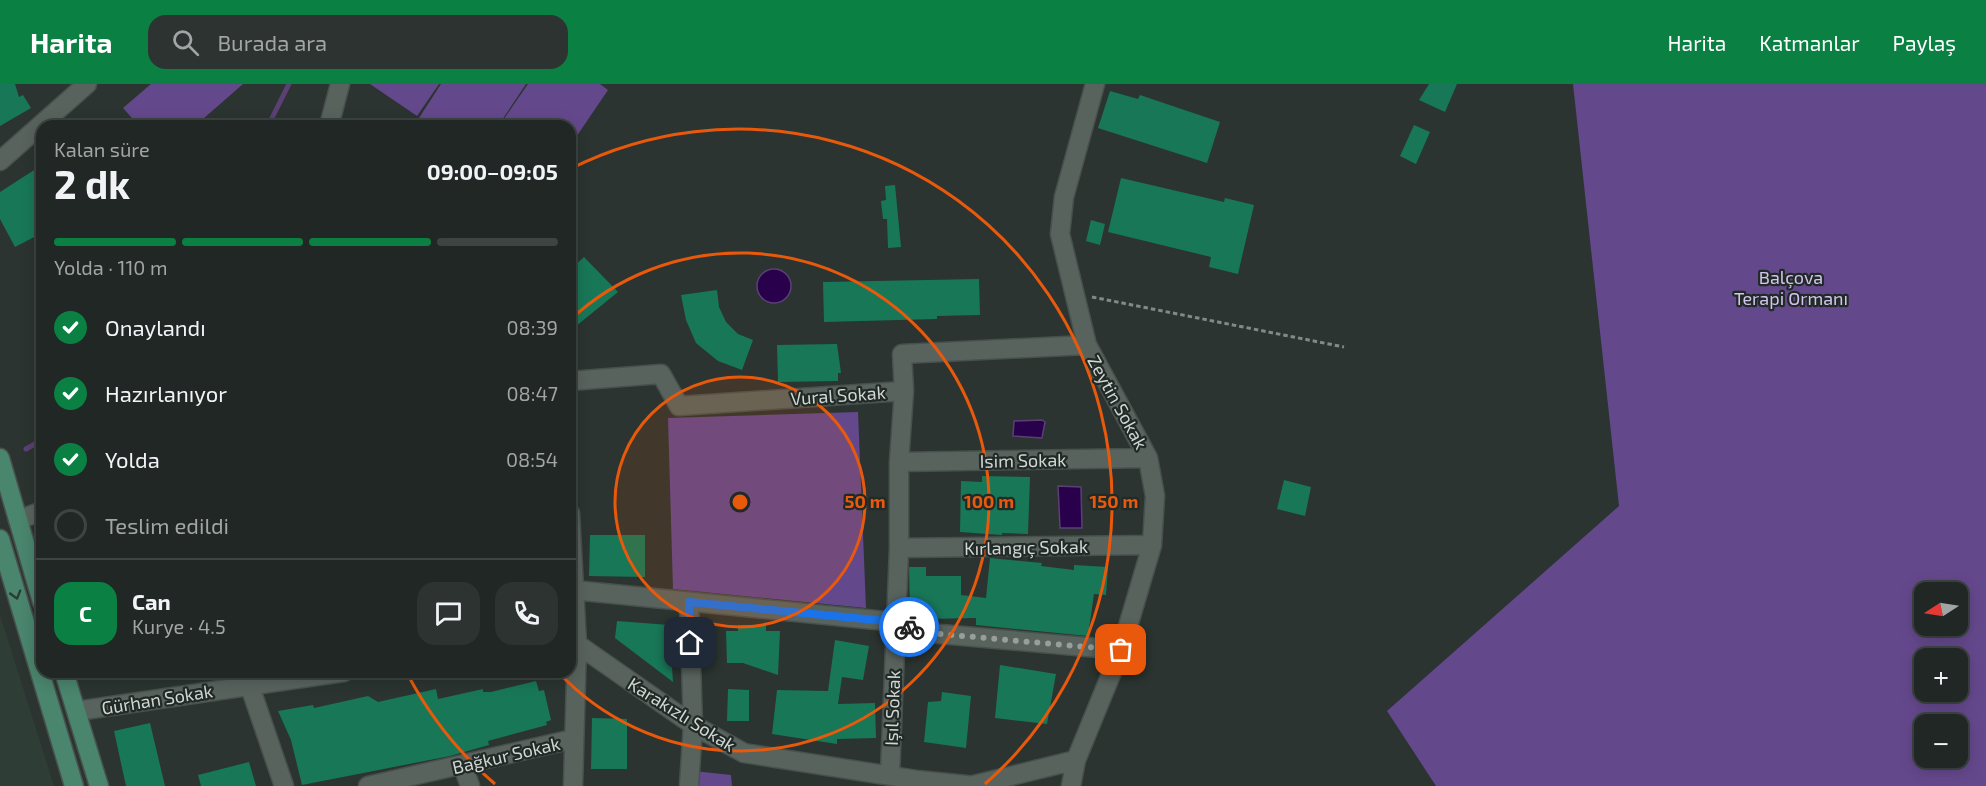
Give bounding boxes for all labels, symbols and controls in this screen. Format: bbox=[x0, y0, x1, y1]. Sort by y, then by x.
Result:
search box bbox=[148, 15, 568, 69]
text: Harita bbox=[30, 25, 112, 59]
icon: search bbox=[169, 26, 202, 59]
text: Burada ara bbox=[217, 29, 327, 55]
text: Harita bbox=[1668, 30, 1726, 55]
text: Katmanlar bbox=[1759, 30, 1860, 55]
text: Paylaş bbox=[1893, 30, 1956, 55]
text: Kalan süre bbox=[54, 137, 150, 161]
text: 09:00–09:05 bbox=[427, 158, 558, 184]
text: 2 dk bbox=[54, 160, 130, 207]
text: Yolda · 110 m bbox=[54, 255, 167, 279]
park label: Balçova Terapi Ormanı bbox=[1734, 266, 1848, 309]
icon: check bbox=[54, 311, 87, 344]
text: Onaylandı bbox=[105, 314, 206, 340]
text: 08:39 bbox=[507, 315, 558, 339]
street label: Zeytin Sokak bbox=[1083, 351, 1153, 453]
icon: check bbox=[54, 377, 87, 410]
text: Hazırlanıyor bbox=[105, 380, 227, 406]
text: 08:47 bbox=[507, 381, 558, 405]
street label: Vural Sokak bbox=[790, 381, 886, 409]
icon: check bbox=[54, 443, 87, 476]
text: Yolda bbox=[105, 446, 160, 472]
text: 08:54 bbox=[506, 447, 558, 471]
street label: Isim Sokak bbox=[979, 448, 1067, 472]
text: 50 m bbox=[844, 490, 886, 512]
text: 100 m bbox=[964, 490, 1014, 512]
text: 150 m bbox=[1090, 490, 1138, 512]
centre of rings bbox=[730, 492, 750, 512]
text: Teslim edildi bbox=[105, 512, 229, 538]
street label: Kırlangıç Sokak bbox=[964, 535, 1088, 560]
button: chat bbox=[417, 582, 480, 645]
button: phone bbox=[495, 582, 558, 645]
north arrow bbox=[1914, 582, 1968, 636]
map controls bbox=[1914, 582, 1968, 768]
text: Can bbox=[132, 588, 171, 614]
one-way arrow bbox=[9, 589, 21, 600]
courier bbox=[879, 597, 939, 657]
text: C bbox=[79, 600, 92, 626]
icon: bike bbox=[893, 611, 926, 644]
text: Kurye · 4.5 bbox=[132, 614, 226, 638]
pin bbox=[664, 617, 715, 668]
pin bbox=[1095, 624, 1146, 675]
icon: home bbox=[673, 626, 706, 659]
icon: bag bbox=[1104, 633, 1137, 666]
button: + bbox=[1914, 648, 1968, 702]
street label: Işıl Sokak bbox=[880, 670, 905, 746]
street label: Karakızlı Sokak bbox=[624, 672, 740, 756]
street label: Gürhan Sokak bbox=[100, 679, 214, 719]
button: − bbox=[1914, 714, 1968, 768]
street label: Bağkur Sokak bbox=[450, 732, 562, 778]

